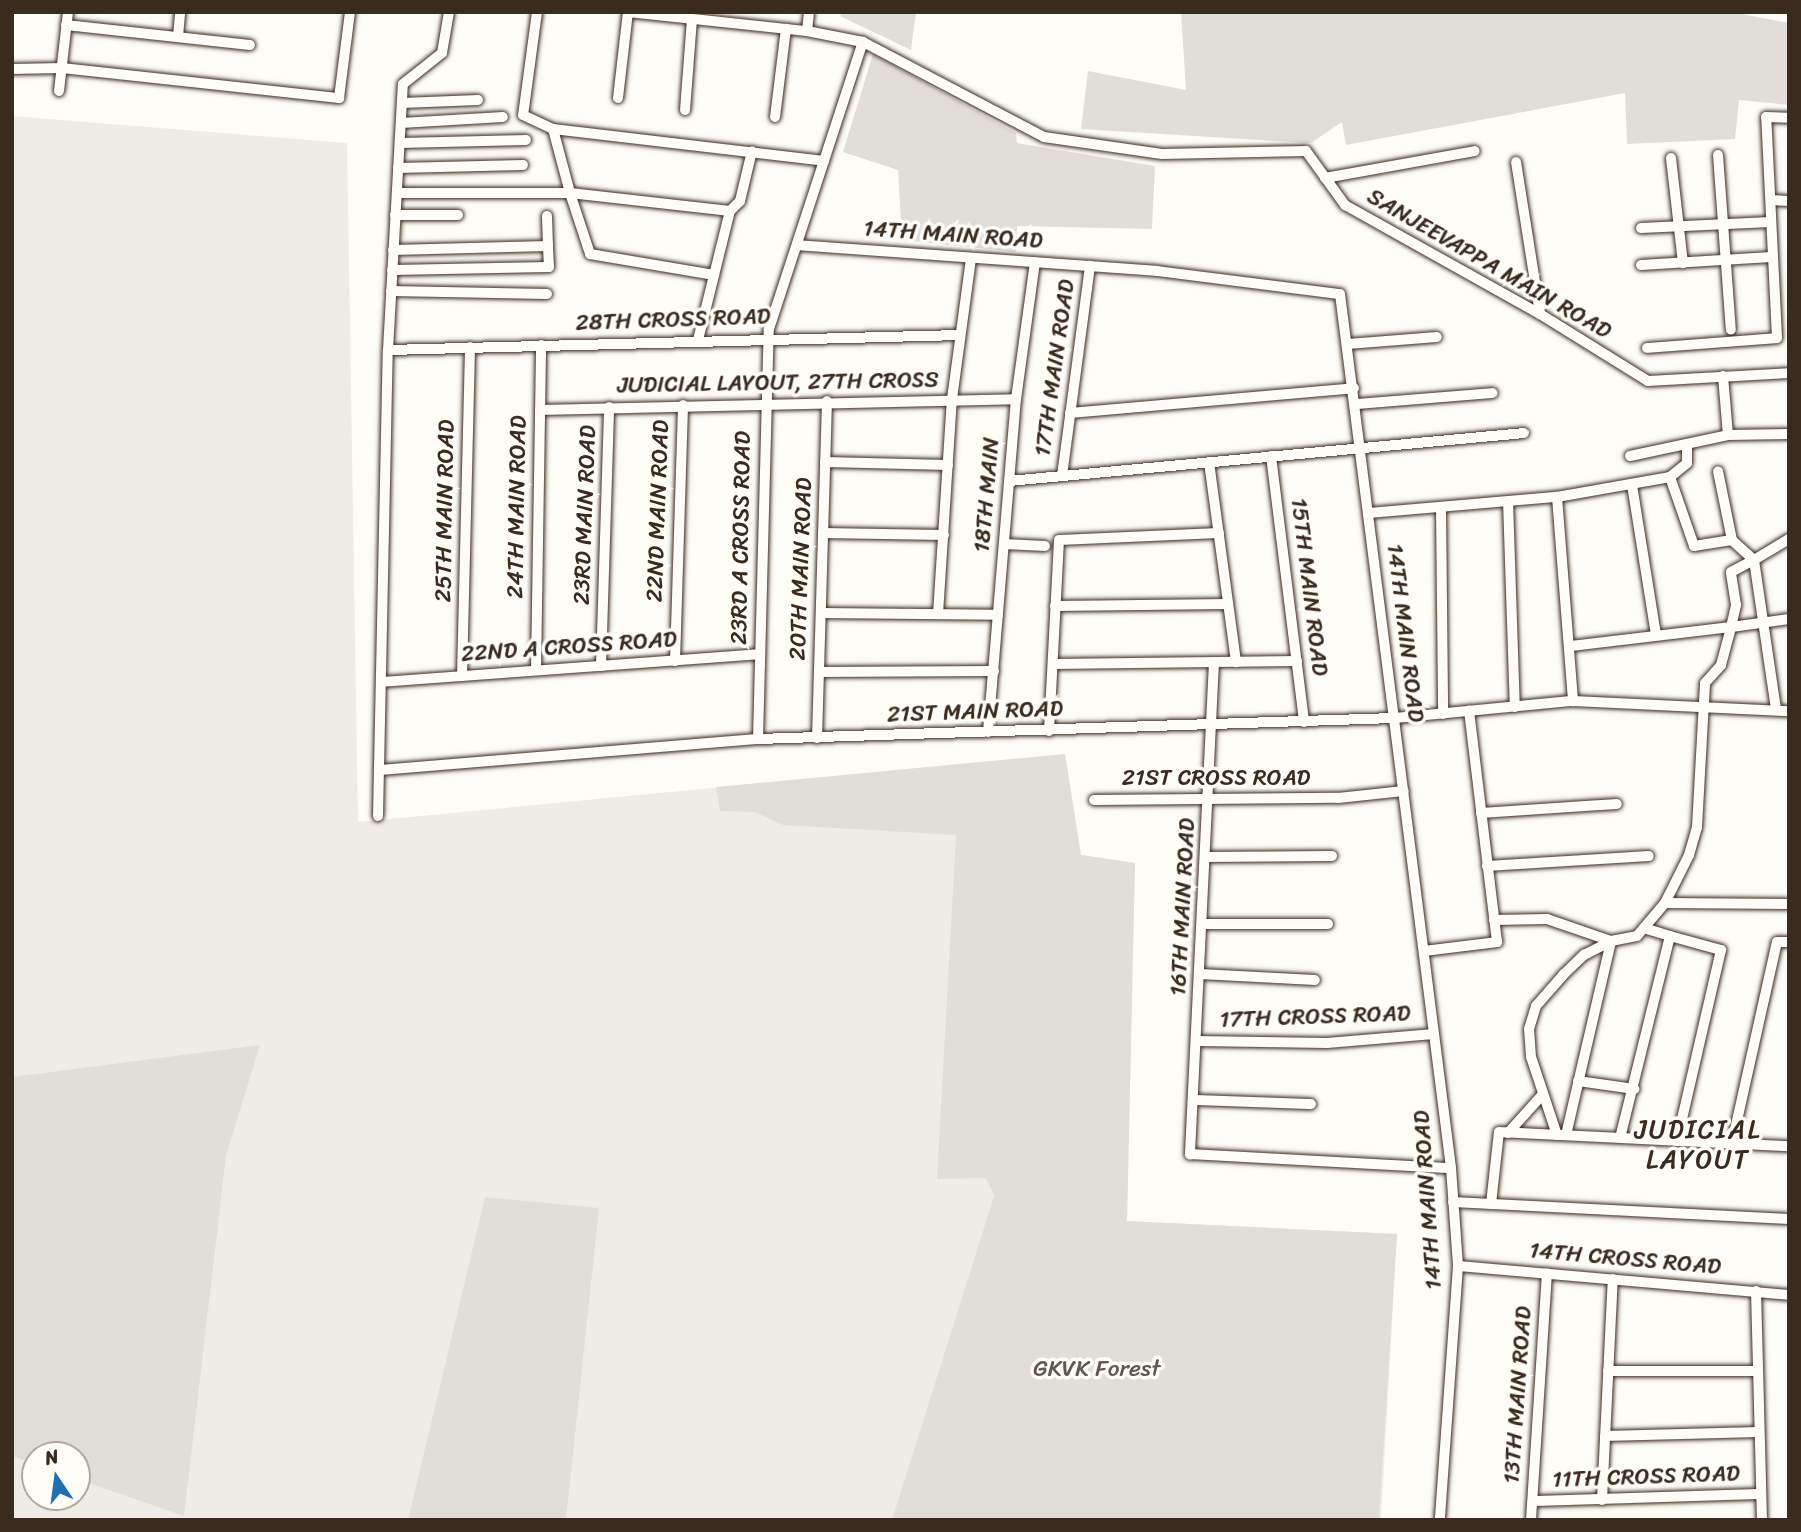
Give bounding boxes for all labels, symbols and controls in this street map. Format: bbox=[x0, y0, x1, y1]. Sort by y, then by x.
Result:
street label: SANJEEVAPPA MAIN ROAD bbox=[1363, 183, 1615, 345]
street label: 14TH MAIN ROAD bbox=[862, 215, 1044, 255]
street label: 17TH MAIN ROAD bbox=[1029, 278, 1081, 458]
street label: 28TH CROSS ROAD bbox=[575, 303, 771, 337]
street label: JUDICIAL LAYOUT, 27TH CROSS bbox=[618, 366, 938, 400]
street label: 24TH MAIN ROAD bbox=[502, 415, 532, 599]
street label: 25TH MAIN ROAD bbox=[430, 419, 460, 603]
street label: 22ND MAIN ROAD bbox=[641, 419, 675, 603]
street label: 23RD MAIN ROAD bbox=[568, 424, 602, 606]
street label: 23RD A CROSS ROAD bbox=[725, 431, 757, 645]
street label: 18TH MAIN bbox=[968, 436, 1006, 554]
street label: 20TH MAIN ROAD bbox=[784, 477, 818, 661]
street label: 15TH MAIN ROAD bbox=[1284, 496, 1334, 678]
street label: 14TH MAIN ROAD bbox=[1380, 542, 1430, 724]
street label: 22ND A CROSS ROAD bbox=[460, 626, 678, 668]
street label: 21ST MAIN ROAD bbox=[886, 695, 1064, 729]
street label: 21ST CROSS ROAD bbox=[1121, 764, 1311, 792]
street label: 16TH MAIN ROAD bbox=[1165, 817, 1201, 997]
street label: 17TH CROSS ROAD bbox=[1219, 1000, 1411, 1034]
street label: 14TH MAIN ROAD bbox=[1408, 1109, 1448, 1291]
district label: JUDICIAL LAYOUT bbox=[1638, 1114, 1758, 1176]
street label: 14TH CROSS ROAD bbox=[1528, 1237, 1722, 1281]
street label: 13TH MAIN ROAD bbox=[1498, 1305, 1538, 1485]
park label: GKVK Forest bbox=[1033, 1355, 1161, 1383]
text: N bbox=[41, 1439, 62, 1475]
north arrow bbox=[21, 1441, 91, 1511]
street label: 11TH CROSS ROAD bbox=[1551, 1460, 1741, 1494]

